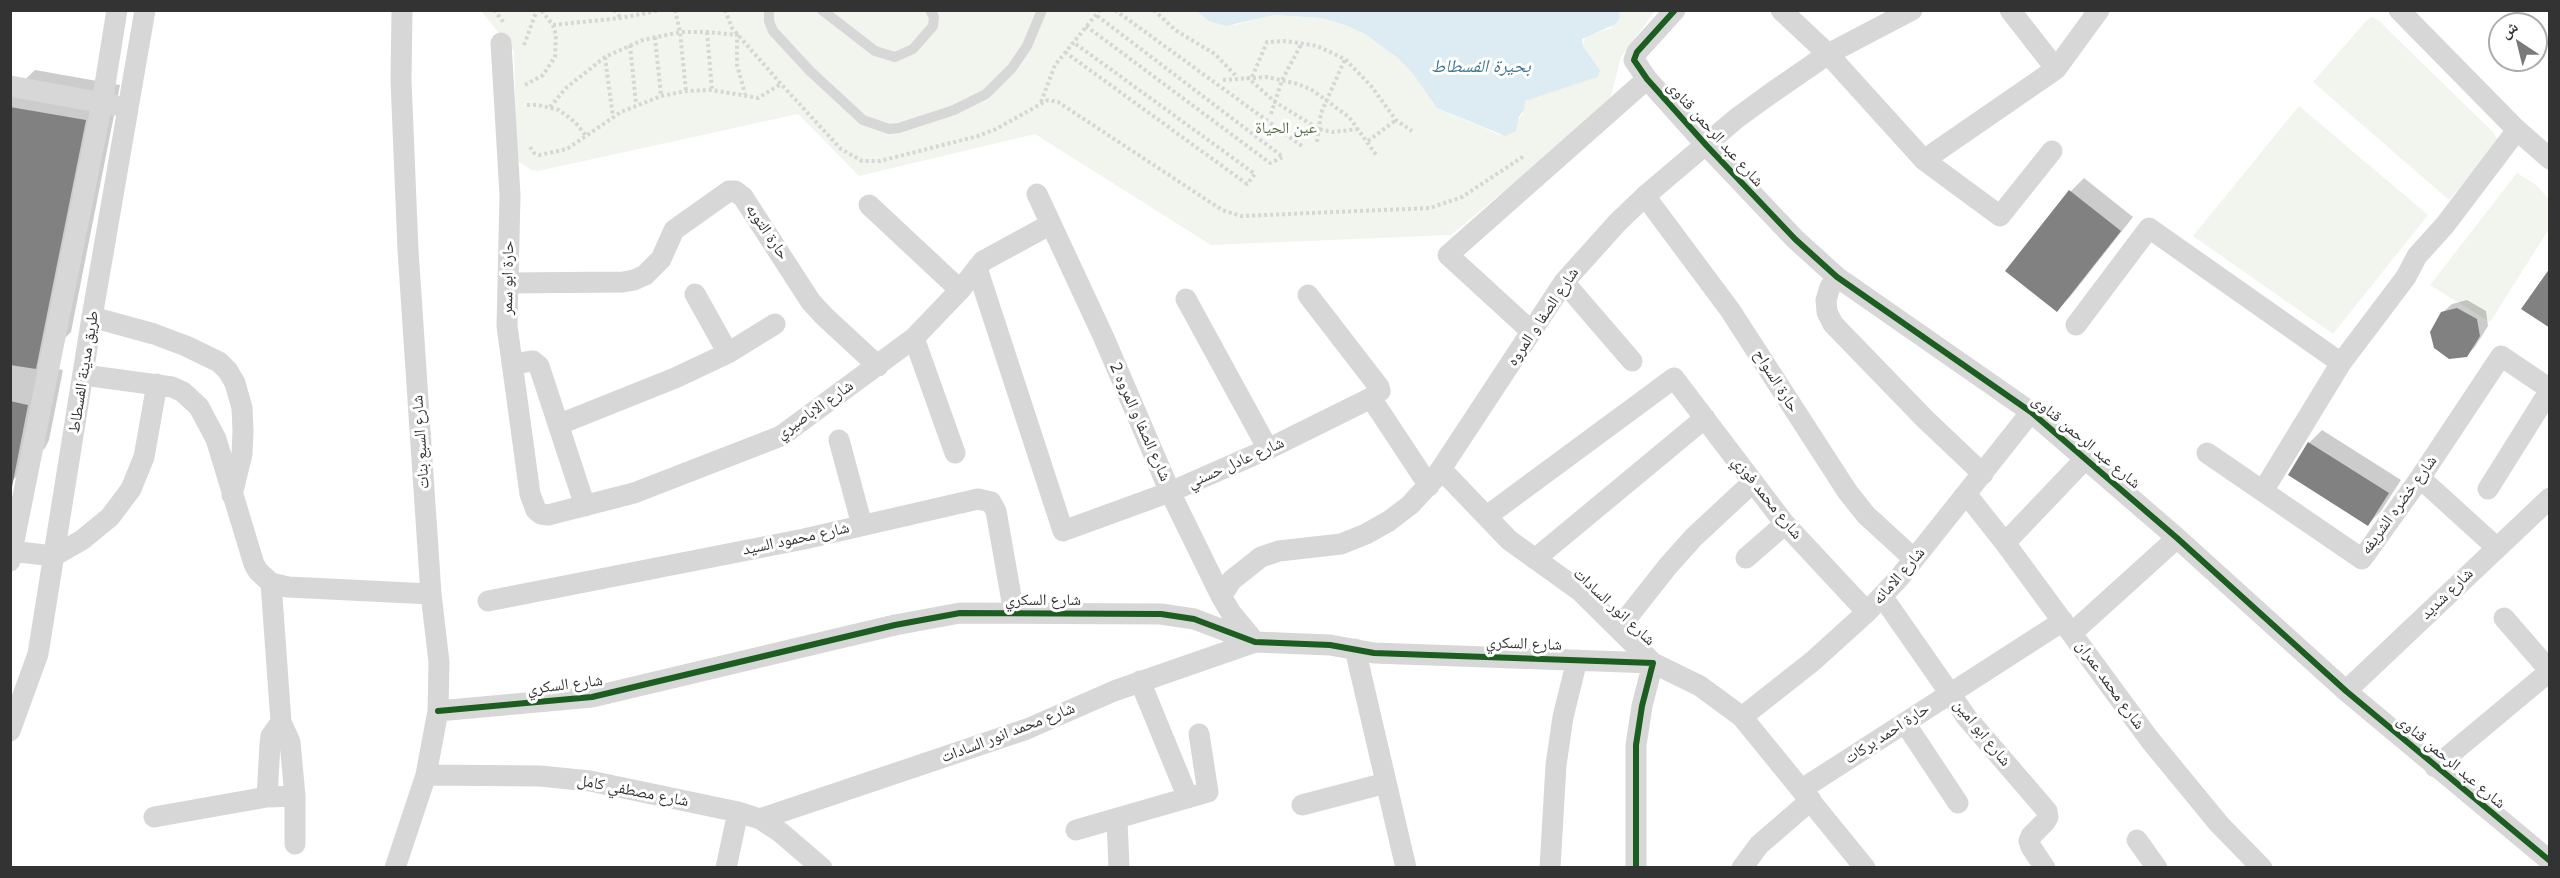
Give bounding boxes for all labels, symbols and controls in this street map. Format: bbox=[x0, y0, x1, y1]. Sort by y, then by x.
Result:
north arrow bbox=[2488, 12, 2548, 72]
text: ش bbox=[2496, 15, 2522, 43]
water label: بحيرة الفسطاط bbox=[1431, 56, 1531, 78]
street label: شارع عبد الرحمن قناوى bbox=[1662, 77, 1768, 191]
park label: عين الحياة bbox=[1255, 118, 1317, 138]
street label: حارة التوبه bbox=[741, 200, 793, 264]
street label: حارة ابو سمر bbox=[498, 241, 518, 315]
street label: شارع الصفا و المروه bbox=[1503, 264, 1583, 370]
street label: طريق مدينة الفسطاط bbox=[65, 309, 103, 435]
street label: حارة السواح bbox=[1749, 346, 1803, 416]
street label: شارع الصفا و المروه 2 bbox=[1105, 360, 1175, 484]
street label: شارع الاباصيري bbox=[773, 376, 857, 444]
street label: شارع عبد الرحمن قناوى bbox=[2028, 391, 2144, 493]
street label: شارع السبع بنات bbox=[408, 394, 434, 490]
street label: شارع عادل حسني bbox=[1185, 433, 1287, 493]
street label: شارع خضره الشريفه bbox=[2357, 452, 2441, 558]
street label: شارع محمد فوزي bbox=[1728, 453, 1806, 543]
street label: شارع محمود السيد bbox=[741, 518, 851, 560]
street label: شارع الامانه bbox=[1869, 543, 1929, 609]
street label: شارع انور السادات bbox=[1569, 564, 1659, 650]
street label: شارع شديد bbox=[2417, 564, 2477, 624]
street label: شارع السكري bbox=[1005, 590, 1081, 610]
street label: شارع السكري bbox=[1486, 633, 1562, 655]
street label: شارع محمد عمران bbox=[2071, 637, 2149, 733]
street label: شارع السكري bbox=[526, 671, 604, 699]
street label: شارع ابو امين bbox=[1949, 696, 2015, 770]
street label: شارع محمد انور السادات bbox=[938, 699, 1078, 767]
street label: حارة احمد بركات bbox=[1841, 699, 1933, 769]
street label: شارع عبد الرحمن قناوى bbox=[2393, 711, 2509, 813]
street label: شارع مصطفي كامل bbox=[576, 771, 690, 811]

